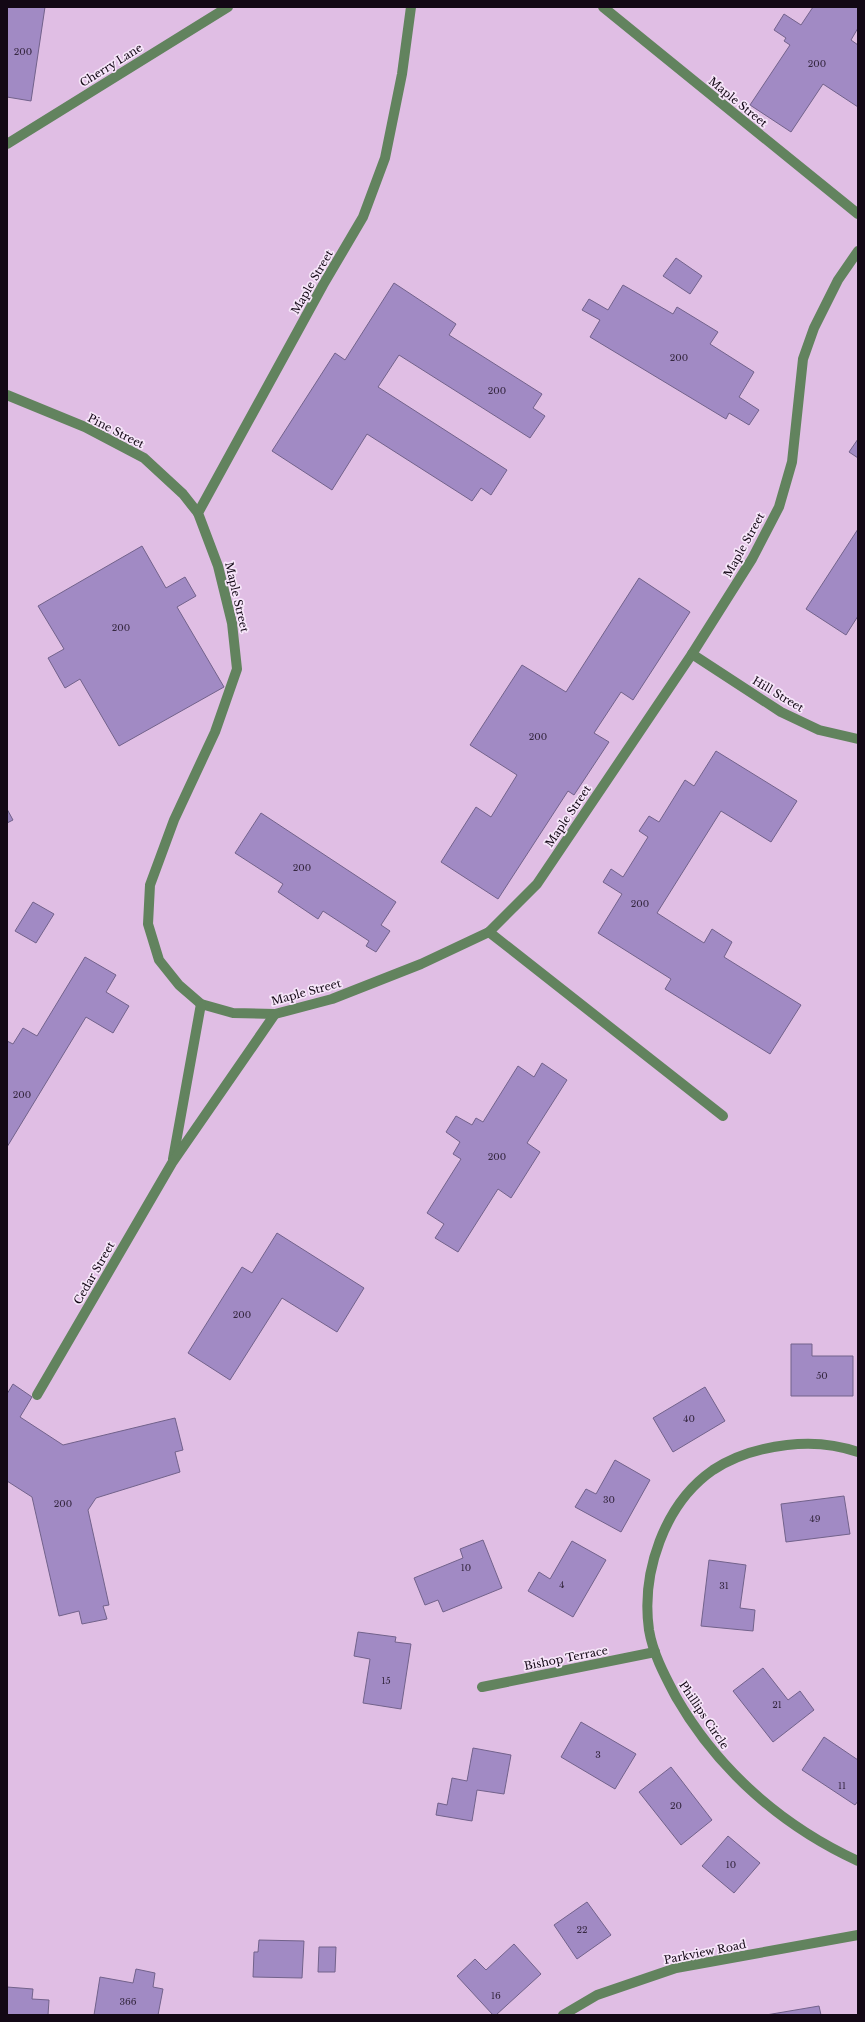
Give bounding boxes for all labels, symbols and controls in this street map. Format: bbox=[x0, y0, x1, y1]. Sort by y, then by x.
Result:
street label: Cherry Lane bbox=[77, 40, 145, 90]
house number: 200 bbox=[14, 46, 32, 57]
house number: 200 bbox=[808, 58, 826, 69]
street label: Maple Street bbox=[706, 74, 771, 131]
street label: Maple Street bbox=[288, 247, 336, 317]
house number: 200 bbox=[670, 352, 688, 363]
house number: 200 bbox=[488, 385, 506, 396]
street label: Pine Street bbox=[85, 411, 147, 452]
street label: Maple Street bbox=[721, 510, 768, 580]
street label: Maple Street bbox=[222, 561, 252, 634]
house number: 200 bbox=[112, 622, 130, 633]
street label: Hill Street bbox=[750, 673, 807, 715]
house number: 200 bbox=[529, 731, 547, 742]
street label: Maple Street bbox=[542, 782, 594, 850]
house number: 200 bbox=[293, 862, 311, 873]
house number: 200 bbox=[631, 898, 649, 909]
street label: Maple Street bbox=[270, 976, 343, 1008]
house number: 200 bbox=[13, 1089, 31, 1100]
house number: 200 bbox=[488, 1151, 506, 1162]
street label: Cedar Street bbox=[70, 1239, 118, 1307]
house number: 200 bbox=[233, 1309, 251, 1320]
house number: 50 bbox=[816, 1370, 828, 1381]
house number: 40 bbox=[683, 1413, 695, 1424]
house number: 30 bbox=[603, 1494, 615, 1505]
house number: 200 bbox=[54, 1498, 72, 1509]
house number: 49 bbox=[809, 1513, 821, 1524]
house number: 10 bbox=[461, 1562, 471, 1573]
house number: 4 bbox=[559, 1579, 565, 1590]
house number: 31 bbox=[719, 1580, 729, 1591]
street label: Bishop Terrace bbox=[523, 1643, 609, 1673]
house number: 15 bbox=[381, 1675, 391, 1686]
street label: Phillips Circle bbox=[676, 1678, 732, 1752]
house number: 21 bbox=[772, 1699, 782, 1710]
house number: 3 bbox=[595, 1749, 601, 1760]
house number: 11 bbox=[838, 1780, 846, 1791]
house number: 20 bbox=[670, 1800, 682, 1811]
house number: 10 bbox=[726, 1859, 736, 1870]
house number: 22 bbox=[576, 1924, 588, 1935]
street label: Parkview Road bbox=[663, 1937, 748, 1967]
house number: 16 bbox=[491, 1990, 501, 2001]
house number: 366 bbox=[119, 1996, 137, 2007]

